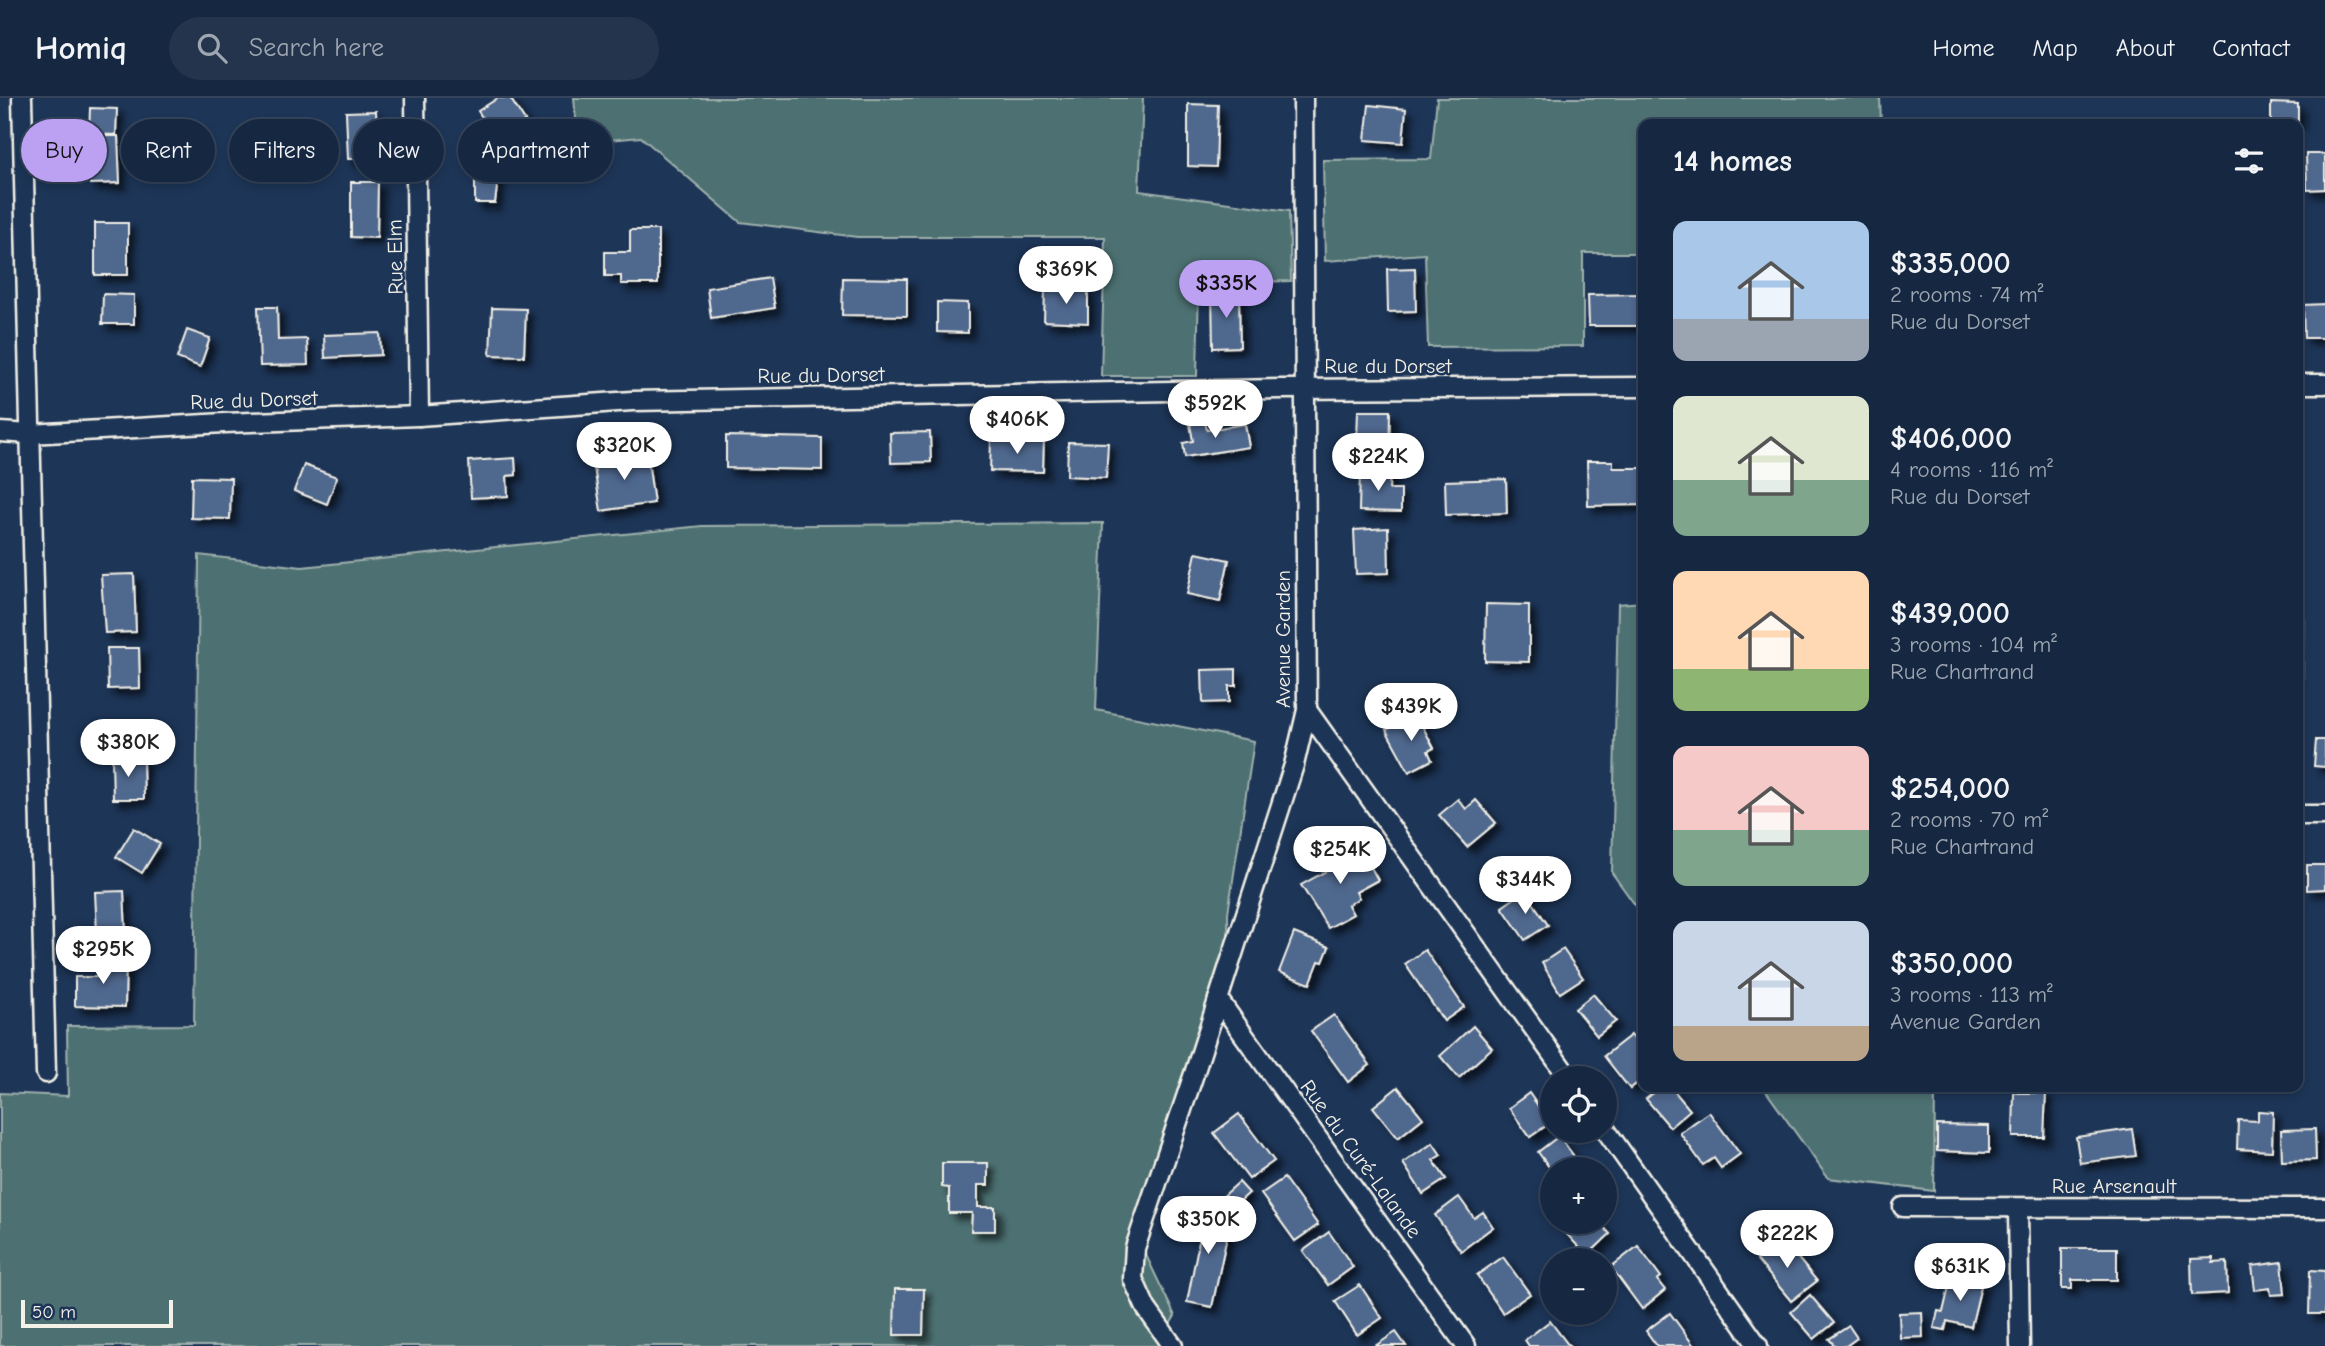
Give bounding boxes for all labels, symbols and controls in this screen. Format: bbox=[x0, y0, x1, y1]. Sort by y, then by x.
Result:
search box bbox=[169, 17, 659, 80]
text: Homiq bbox=[35, 29, 127, 67]
icon: search bbox=[193, 29, 231, 67]
text: Search here bbox=[249, 33, 384, 63]
text: Home bbox=[1933, 34, 1994, 62]
text: Map bbox=[2032, 34, 2078, 62]
text: About bbox=[2116, 34, 2174, 62]
text: Contact bbox=[2212, 34, 2290, 62]
chip: Buy bbox=[21, 119, 107, 182]
chip: Rent bbox=[121, 119, 215, 182]
chip: Filters bbox=[229, 119, 339, 182]
chip: New bbox=[353, 119, 444, 182]
chip: Apartment bbox=[458, 119, 613, 182]
icon: filters bbox=[2230, 142, 2268, 180]
text: 14 homes bbox=[1673, 144, 1792, 179]
street label: Rue Elm bbox=[382, 219, 408, 295]
pin: $369K bbox=[1017, 246, 1115, 306]
text: $335,000 bbox=[1890, 246, 2011, 281]
icon: home bbox=[1729, 249, 1813, 333]
text: $369K bbox=[1035, 255, 1097, 282]
pin: $335K bbox=[1177, 260, 1275, 320]
text: $335K bbox=[1195, 269, 1257, 296]
text: 2 rooms · 74 m² bbox=[1890, 281, 2043, 308]
text: Rue du Dorset bbox=[1890, 308, 2030, 335]
street label: Rue du Dorset bbox=[1324, 354, 1453, 378]
street label: Rue du Dorset bbox=[757, 362, 886, 388]
pin: $592K bbox=[1166, 380, 1264, 440]
street label: Rue du Dorset bbox=[190, 386, 319, 414]
text: $592K bbox=[1184, 389, 1246, 416]
pin: $406K bbox=[968, 396, 1066, 456]
text: $406K bbox=[986, 405, 1048, 432]
text: $406,000 bbox=[1890, 421, 2012, 456]
pin: $320K bbox=[575, 422, 673, 482]
icon: home bbox=[1729, 424, 1813, 508]
text: $320K bbox=[593, 431, 655, 458]
pin: $224K bbox=[1329, 434, 1427, 493]
text: $224K bbox=[1348, 442, 1408, 469]
text: 4 rooms · 116 m² bbox=[1890, 456, 2053, 483]
text: Rue du Dorset bbox=[1890, 483, 2030, 510]
street label: Avenue Garden bbox=[1271, 570, 1295, 708]
text: $439,000 bbox=[1890, 596, 2010, 631]
icon: home bbox=[1729, 599, 1813, 683]
text: 3 rooms · 104 m² bbox=[1890, 631, 2057, 658]
text: Rue Chartrand bbox=[1890, 658, 2034, 685]
pin: $439K bbox=[1362, 684, 1460, 743]
text: $439K bbox=[1381, 692, 1441, 719]
pin: $380K bbox=[79, 720, 177, 779]
text: $380K bbox=[96, 728, 160, 755]
text: $254,000 bbox=[1890, 771, 2010, 806]
icon: home bbox=[1729, 774, 1813, 858]
text: 2 rooms · 70 m² bbox=[1890, 806, 2048, 833]
pin: $254K bbox=[1291, 826, 1389, 886]
text: Rue Chartrand bbox=[1890, 833, 2034, 860]
text: $254K bbox=[1309, 835, 1371, 862]
pin: $344K bbox=[1476, 856, 1574, 916]
text: $344K bbox=[1495, 865, 1555, 892]
pin: $295K bbox=[54, 926, 152, 986]
text: $295K bbox=[72, 935, 134, 962]
text: $350,000 bbox=[1890, 946, 2013, 981]
icon: home bbox=[1729, 949, 1813, 1033]
text: 3 rooms · 113 m² bbox=[1890, 981, 2053, 1008]
text: Avenue Garden bbox=[1890, 1008, 2041, 1035]
map controls bbox=[1540, 1066, 1617, 1325]
button: locate bbox=[1540, 1066, 1617, 1143]
street label: Rue du Curé-Lalande bbox=[1296, 1075, 1426, 1243]
button: + bbox=[1540, 1157, 1617, 1234]
street label: Rue Arsenault bbox=[2052, 1174, 2177, 1198]
pin: $350K bbox=[1159, 1196, 1257, 1256]
text: $350K bbox=[1176, 1205, 1240, 1232]
pin: $222K bbox=[1738, 1210, 1836, 1270]
text: $222K bbox=[1756, 1219, 1818, 1246]
pin: $631K bbox=[1911, 1244, 2009, 1303]
button: − bbox=[1540, 1248, 1617, 1325]
text: $631K bbox=[1930, 1252, 1990, 1279]
scale bar bbox=[21, 1297, 173, 1329]
text: 50 m bbox=[32, 1301, 76, 1323]

